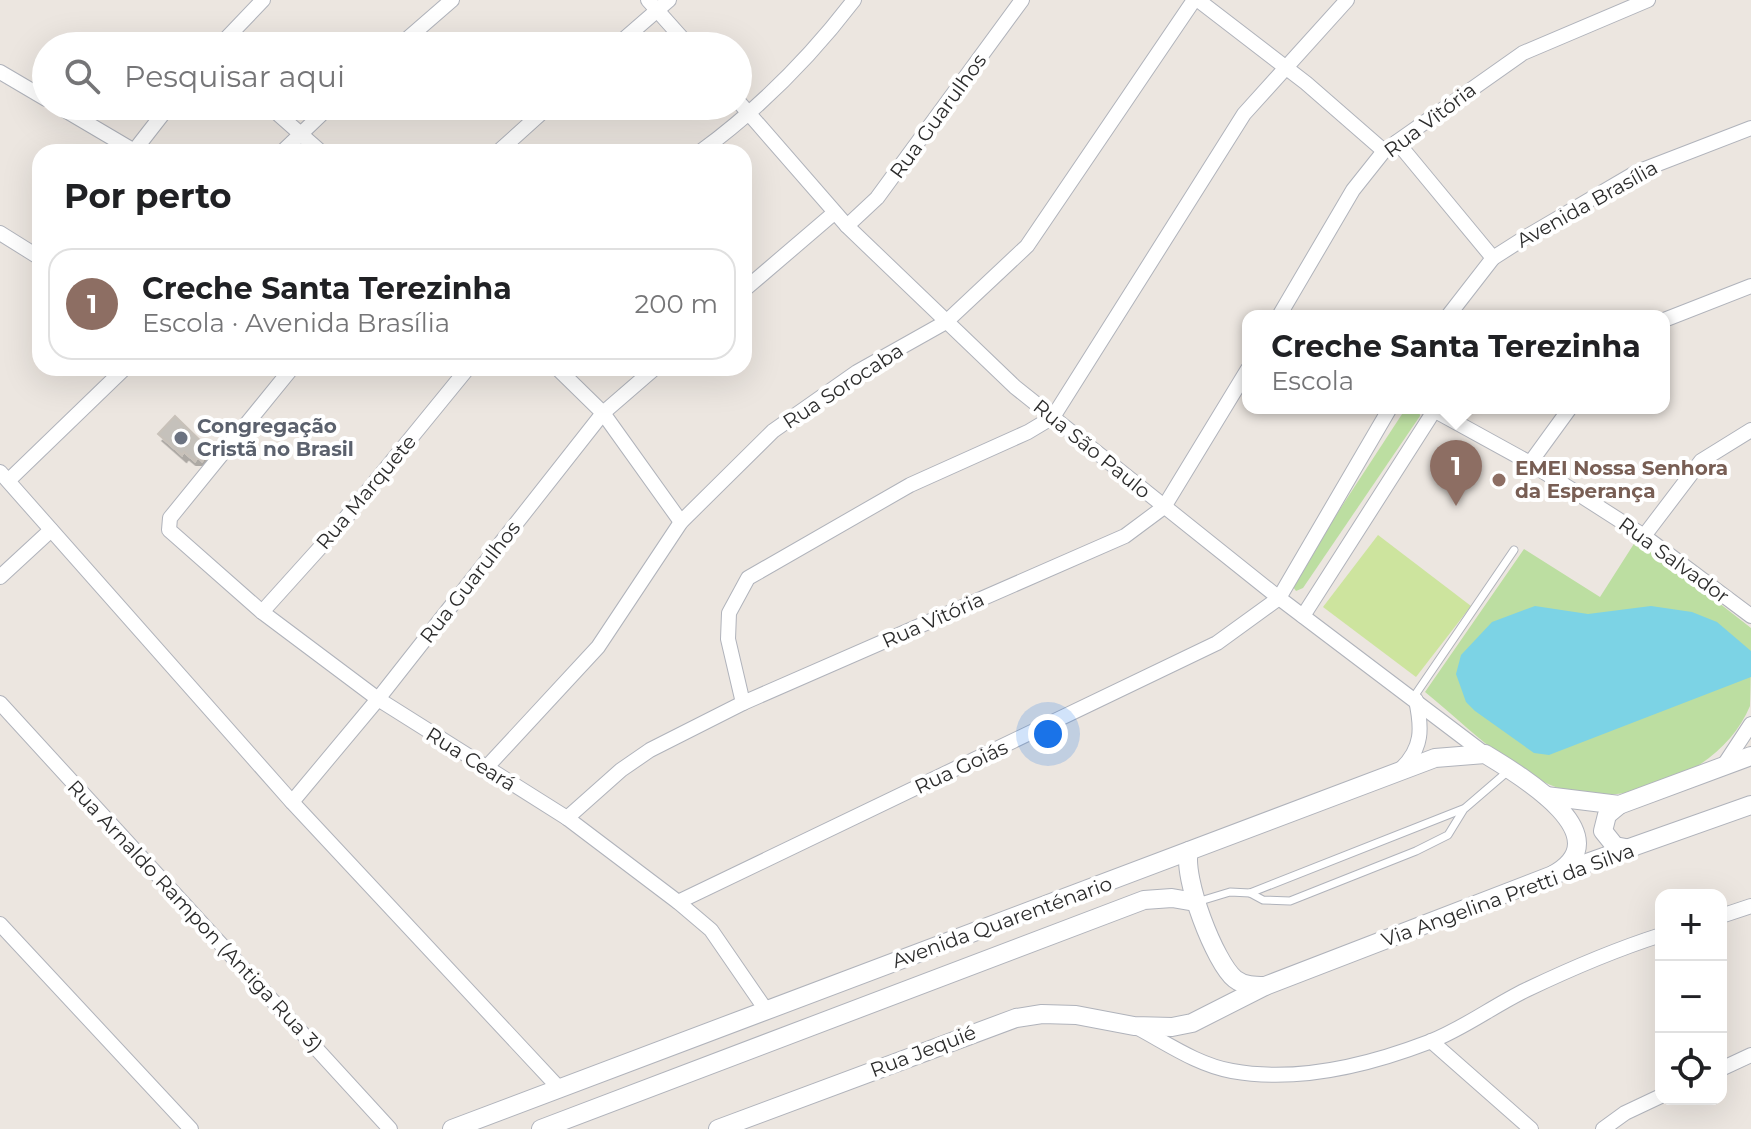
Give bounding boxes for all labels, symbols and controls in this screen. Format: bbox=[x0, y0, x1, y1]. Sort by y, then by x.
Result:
search box bbox=[32, 32, 752, 120]
street label: Rua Guarulhos bbox=[885, 49, 991, 183]
icon: search bbox=[60, 54, 104, 98]
text: Pesquisar aqui bbox=[124, 58, 345, 95]
street label: Rua Vitória bbox=[1379, 78, 1481, 162]
street label: Avenida Brasília bbox=[1512, 155, 1662, 253]
text: Por perto bbox=[64, 175, 232, 217]
text: Creche Santa Terezinha bbox=[142, 270, 512, 307]
text: 1 bbox=[87, 288, 97, 320]
text: 200 m bbox=[634, 288, 718, 320]
text: Escola · Avenida Brasília bbox=[142, 307, 450, 339]
popup bbox=[1242, 310, 1670, 414]
text: Creche Santa Terezinha bbox=[1271, 328, 1641, 365]
street label: Rua Sorocaba bbox=[778, 338, 908, 434]
text: Escola bbox=[1271, 365, 1354, 397]
street label: Rua São Paulo bbox=[1028, 394, 1156, 504]
place label: Congregação Cristã no Brasil bbox=[197, 414, 354, 461]
marker: Congregação Cristã no Brasil bbox=[172, 429, 190, 447]
street label: Rua Marquete bbox=[311, 430, 421, 554]
pin: 1 bbox=[1430, 440, 1482, 506]
place label: EMEI Nossa Senhora da Esperança bbox=[1515, 456, 1728, 503]
marker: EMEI Nossa Senhora da Esperança bbox=[1490, 471, 1508, 489]
street label: Rua Salvador bbox=[1614, 512, 1734, 608]
street label: Rua Guarulhos bbox=[415, 516, 525, 648]
street label: Rua Vitória bbox=[878, 587, 988, 653]
your location bbox=[1028, 714, 1068, 754]
street label: Rua Ceará bbox=[422, 722, 520, 796]
street label: Rua Goiás bbox=[911, 735, 1012, 799]
street label: Rua Arnaldo Rampon (Antiga Rua 3) bbox=[62, 775, 328, 1057]
street label: Via Angelina Pretti da Silva bbox=[1378, 838, 1638, 952]
street label: Avenida Quarenténario bbox=[889, 871, 1115, 973]
map controls bbox=[1655, 889, 1727, 1105]
button: + bbox=[1655, 889, 1727, 961]
button: − bbox=[1655, 961, 1727, 1033]
street label: Rua Jequié bbox=[867, 1020, 979, 1082]
button: locate bbox=[1655, 1033, 1727, 1105]

